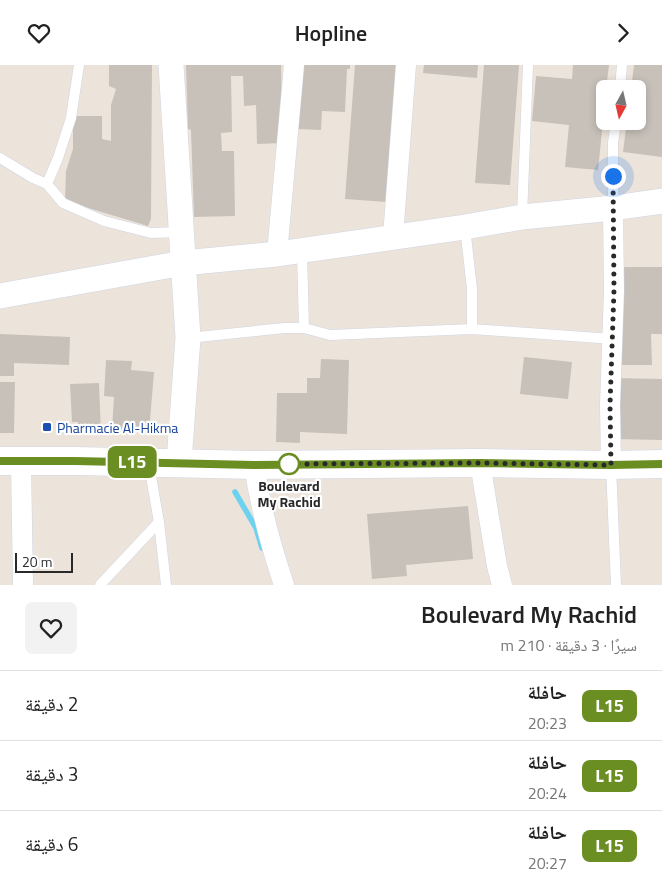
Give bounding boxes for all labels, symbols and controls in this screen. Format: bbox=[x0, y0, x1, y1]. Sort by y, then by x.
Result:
text: Hopline bbox=[295, 16, 367, 50]
icon: heart bbox=[25, 19, 53, 47]
icon: forward bbox=[609, 19, 637, 47]
north arrow bbox=[596, 80, 646, 130]
map controls bbox=[596, 80, 646, 130]
your location bbox=[601, 164, 626, 189]
place label: Pharmacie Al-Hikma bbox=[57, 417, 178, 438]
marker: Pharmacie Al-Hikma bbox=[41, 421, 53, 433]
line badge: L15 bbox=[103, 446, 161, 478]
text: L15 bbox=[118, 448, 146, 475]
marker: Boulevard My Rachid bbox=[278, 453, 300, 475]
place label: Boulevard My Rachid bbox=[257, 475, 321, 512]
scale bar bbox=[15, 550, 72, 573]
text: 20 m bbox=[22, 551, 52, 572]
text: Boulevard My Rachid bbox=[421, 596, 637, 632]
button: heart bbox=[25, 602, 77, 654]
text: سيرًا · 3 دقيقة · 210 m bbox=[501, 633, 637, 657]
text: حافلة bbox=[528, 677, 567, 706]
text: 2 دقيقة bbox=[25, 689, 78, 718]
text: L15 bbox=[595, 692, 624, 719]
text: 20:23 bbox=[528, 711, 567, 735]
text: حافلة bbox=[528, 747, 567, 776]
text: 3 دقيقة bbox=[25, 759, 78, 788]
text: L15 bbox=[595, 762, 624, 789]
text: 20:24 bbox=[528, 781, 567, 805]
text: حافلة bbox=[528, 817, 567, 846]
text: 6 دقيقة bbox=[25, 829, 78, 858]
text: L15 bbox=[595, 832, 624, 859]
text: 20:27 bbox=[528, 851, 567, 875]

